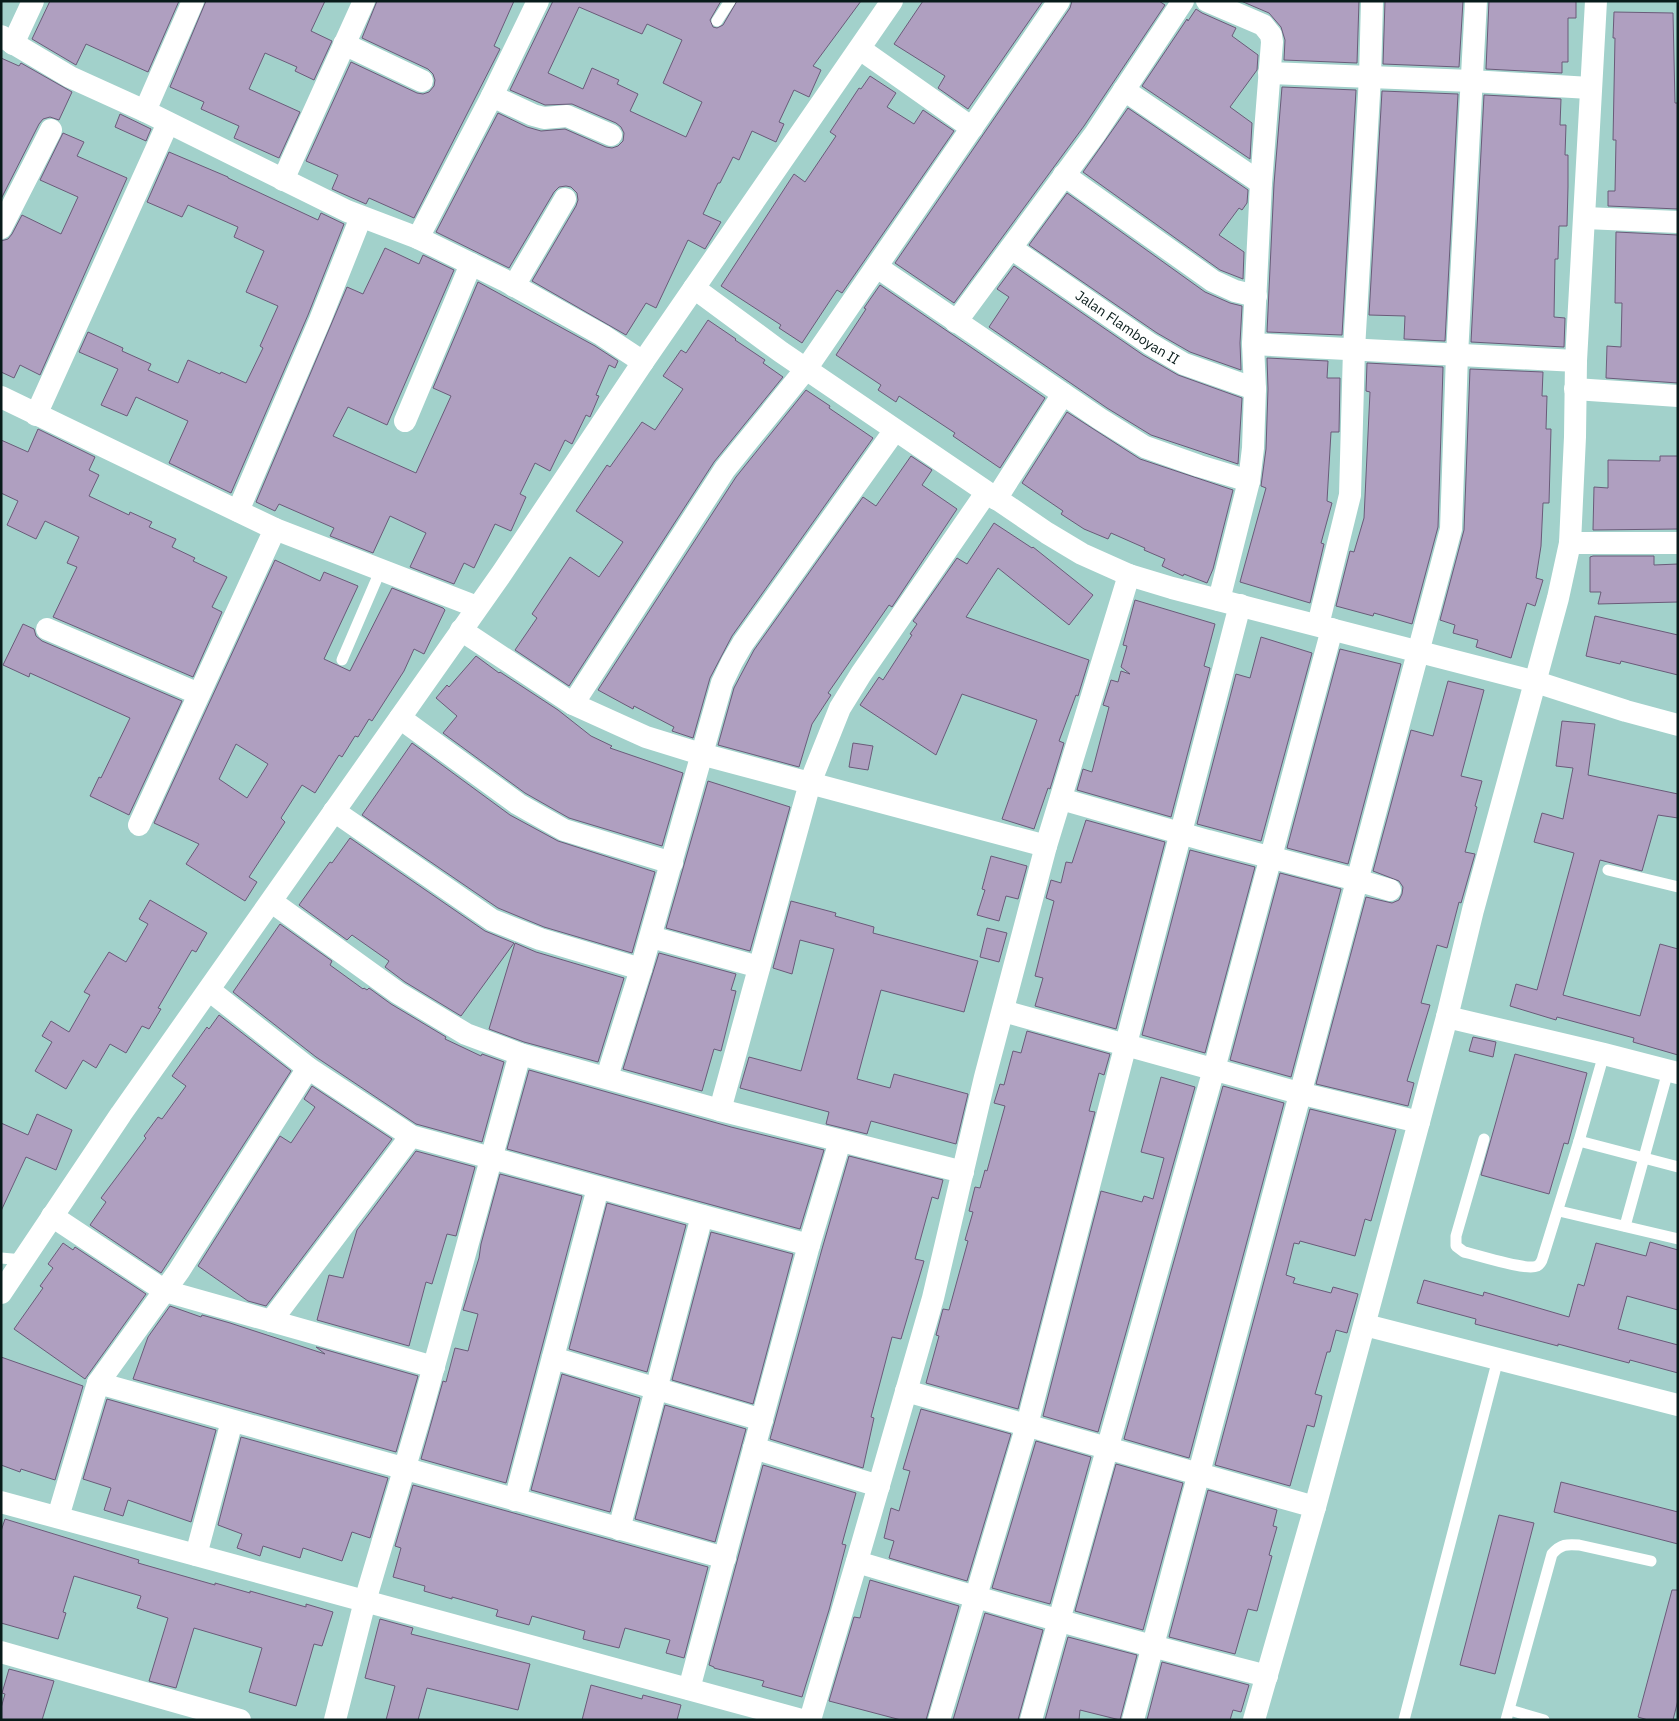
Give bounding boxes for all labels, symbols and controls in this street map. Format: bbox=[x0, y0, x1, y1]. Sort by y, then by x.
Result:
street label: Jalan Flamboyan II bbox=[1072, 286, 1183, 368]

